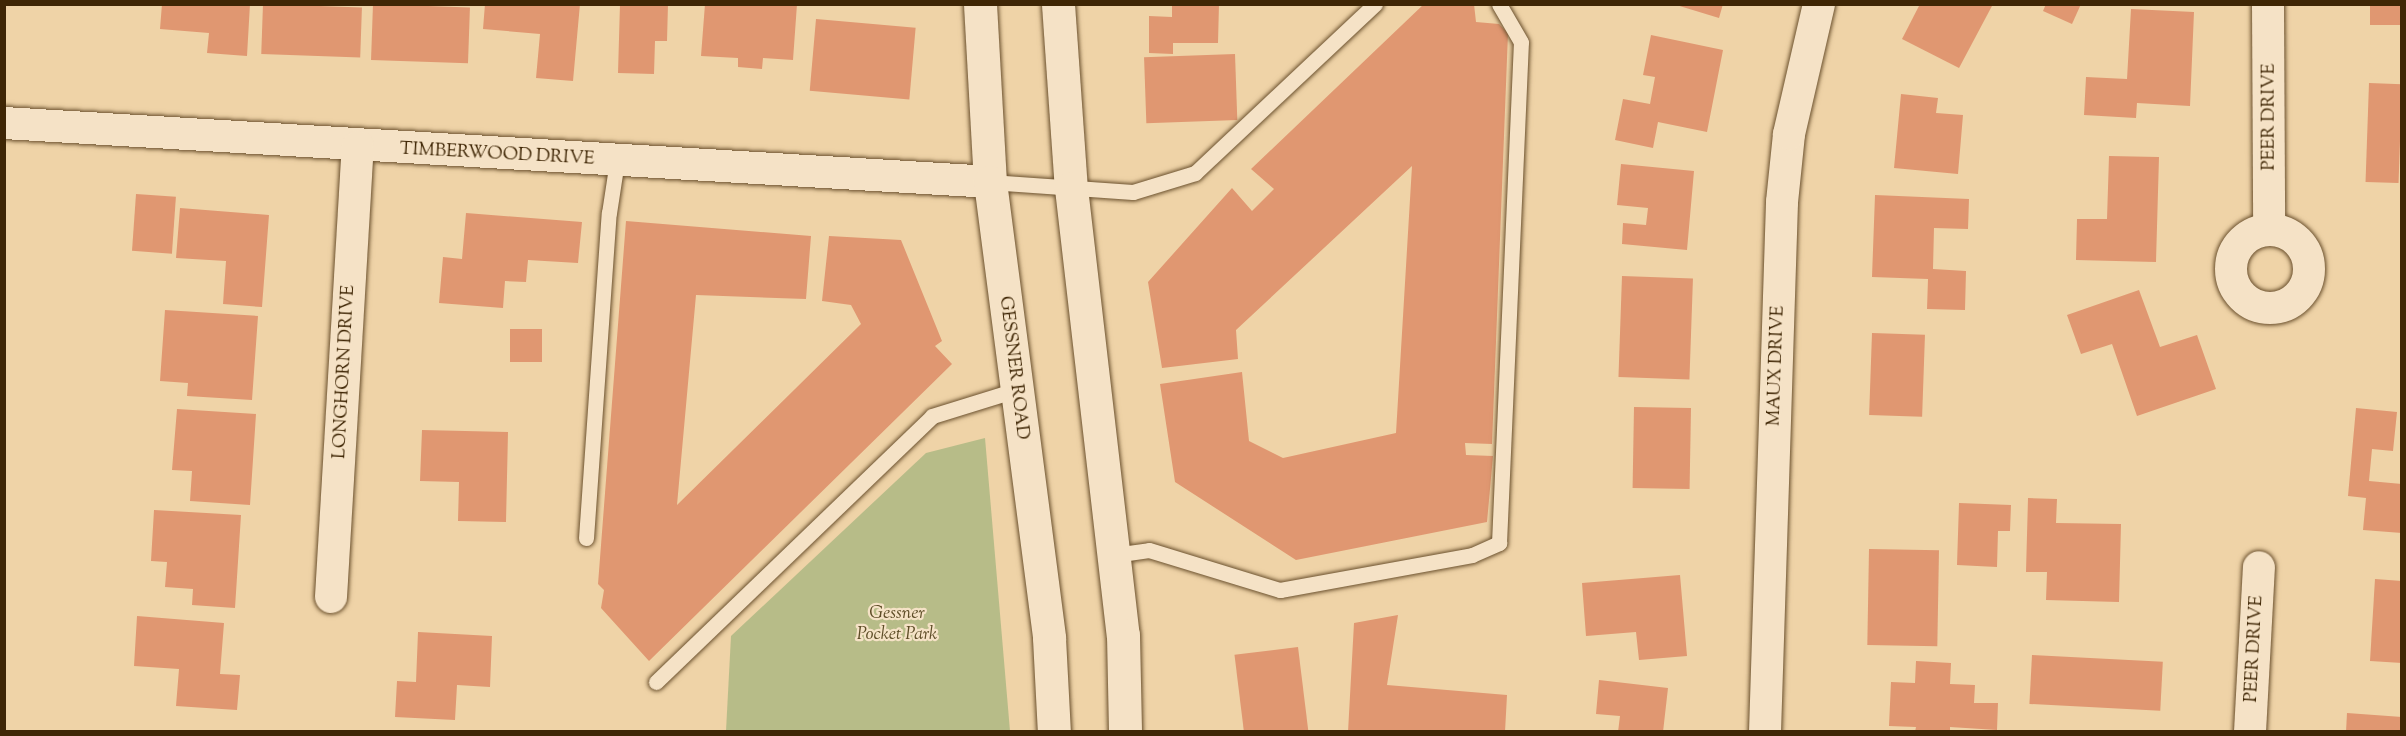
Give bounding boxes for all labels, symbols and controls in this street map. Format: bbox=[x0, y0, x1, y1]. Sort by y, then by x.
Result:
street label: PEER DRIVE bbox=[2259, 63, 2281, 171]
street label: TIMBERWOOD DRIVE bbox=[399, 139, 595, 171]
street label: LONGHORN DRIVE bbox=[330, 284, 360, 460]
street label: GESSNER ROAD bbox=[993, 295, 1033, 441]
street label: MAUX DRIVE bbox=[1764, 305, 1790, 427]
street label: PEER DRIVE bbox=[2241, 595, 2269, 703]
park label: Gessner Pocket Park bbox=[857, 604, 937, 646]

